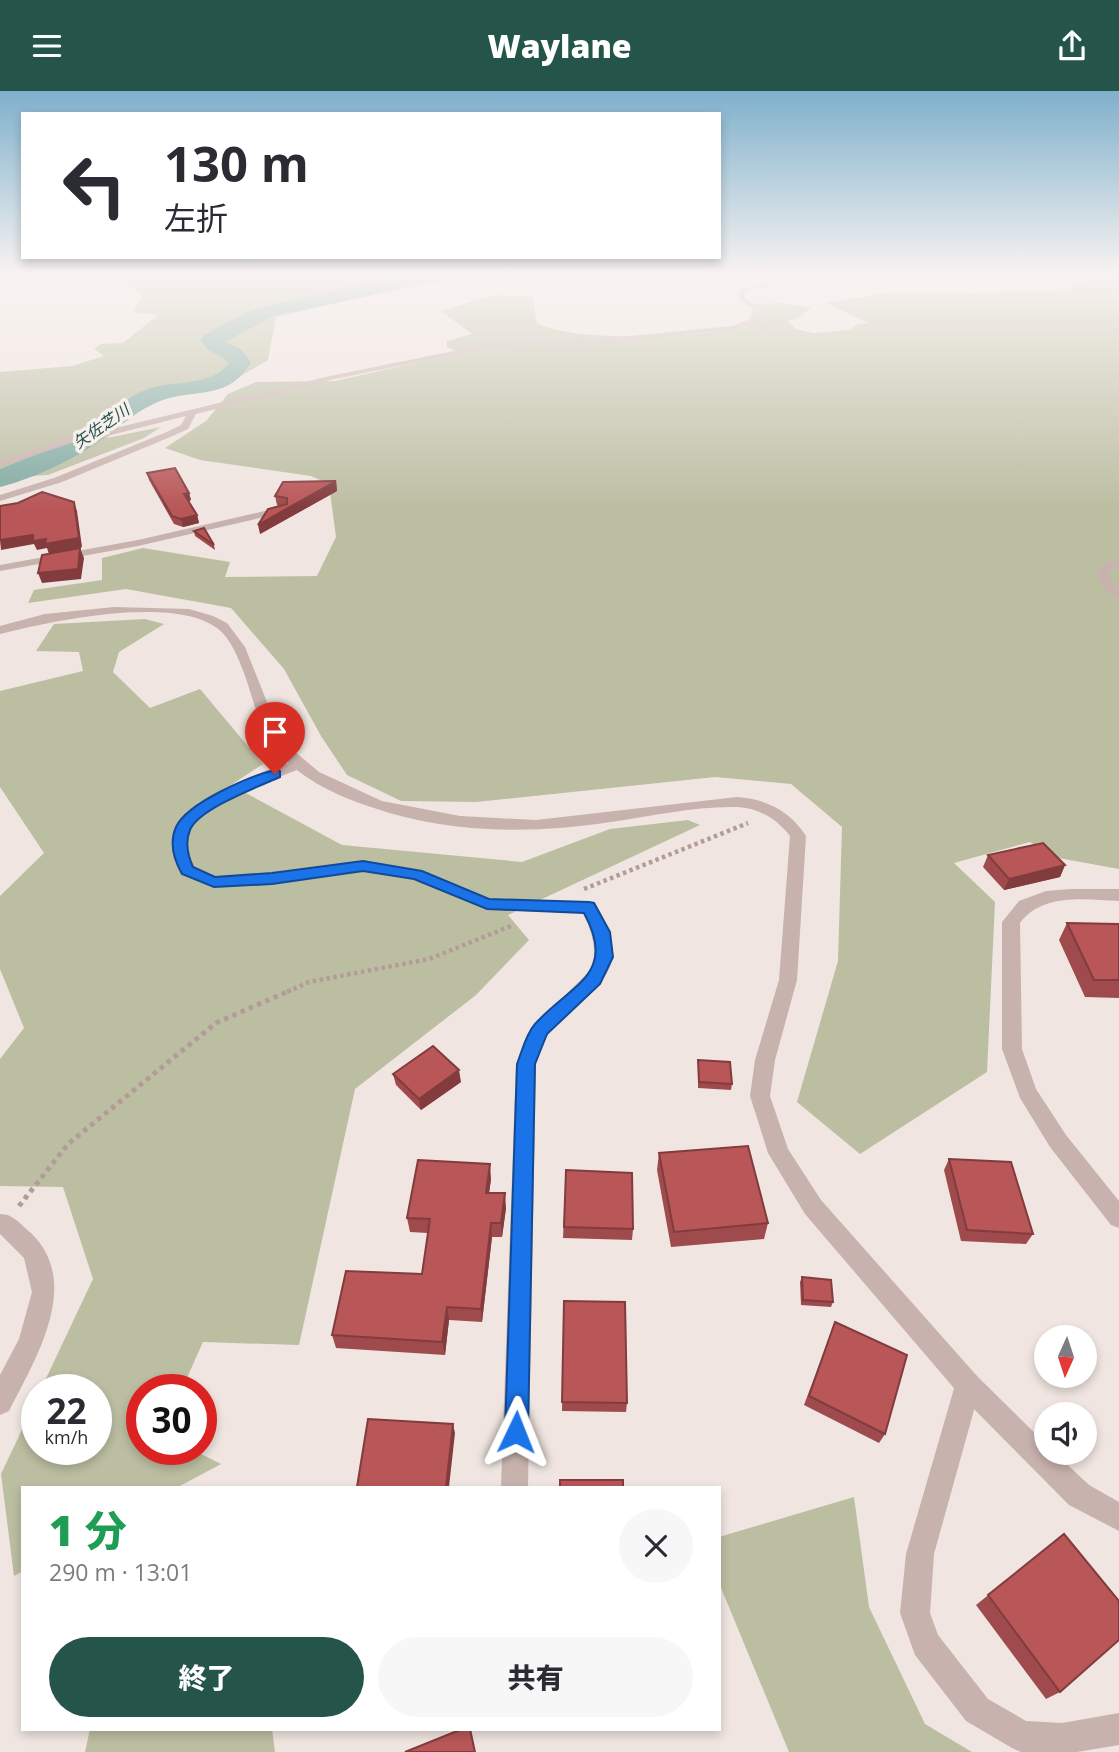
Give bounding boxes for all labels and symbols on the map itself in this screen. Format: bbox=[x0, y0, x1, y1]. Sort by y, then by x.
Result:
water label: 矢佐芝川 bbox=[68, 397, 135, 453]
pin bbox=[245, 702, 305, 774]
north arrow bbox=[1034, 1325, 1097, 1388]
speed limit sign: 30 bbox=[126, 1374, 217, 1465]
position arrow bbox=[479, 1395, 553, 1469]

